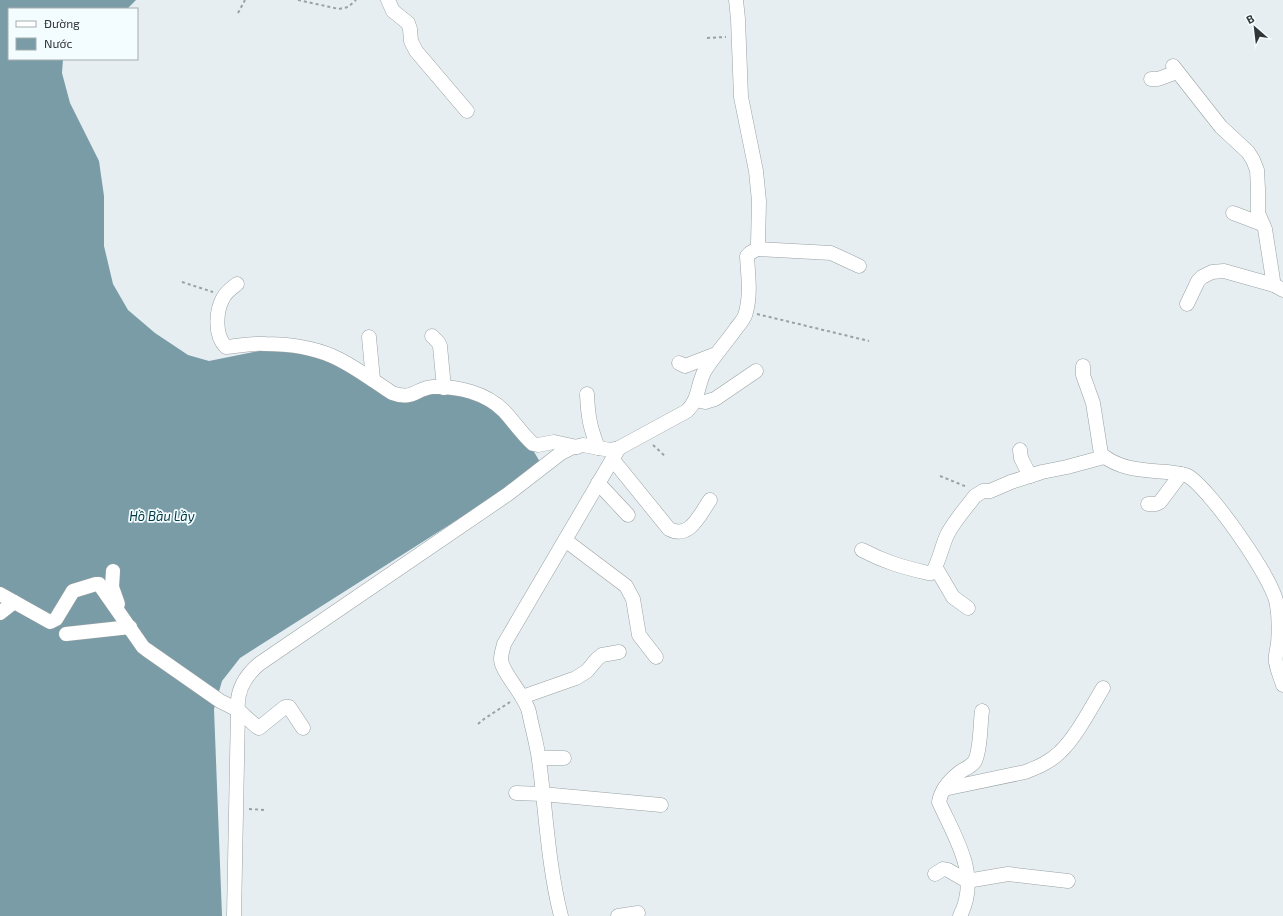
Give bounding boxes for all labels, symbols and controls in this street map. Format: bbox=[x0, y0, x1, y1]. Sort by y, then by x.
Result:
legend bbox=[8, 8, 138, 60]
north arrow bbox=[1235, 8, 1275, 48]
text: B bbox=[1244, 11, 1256, 26]
text: Đường bbox=[44, 16, 80, 30]
text: Nước bbox=[44, 36, 73, 50]
water label: Hồ Bầu Lầy bbox=[129, 508, 195, 524]

